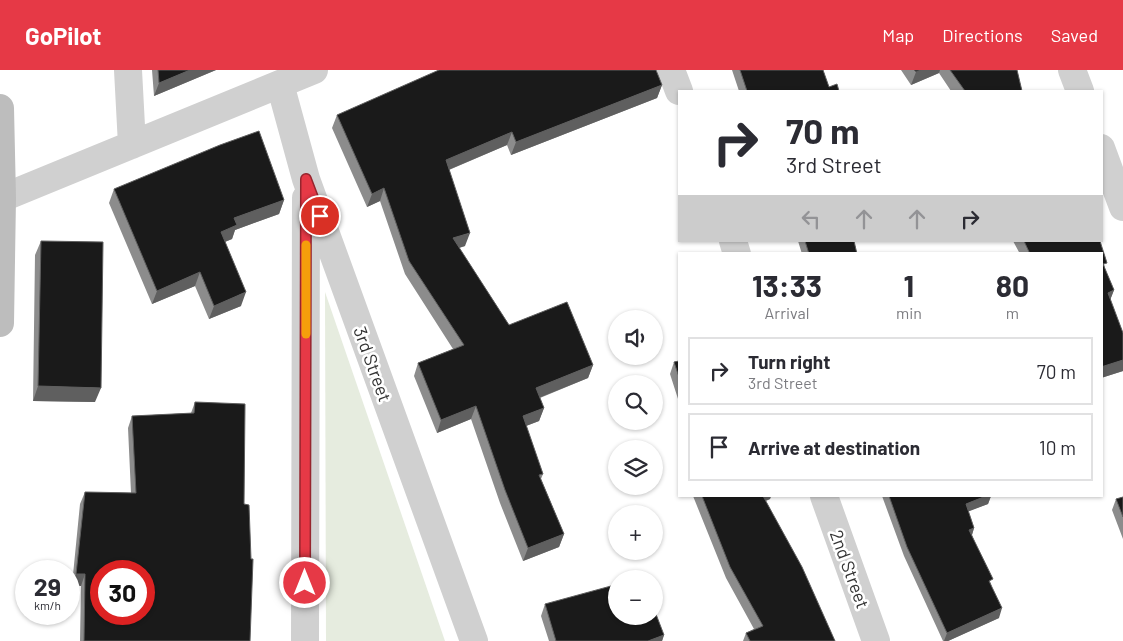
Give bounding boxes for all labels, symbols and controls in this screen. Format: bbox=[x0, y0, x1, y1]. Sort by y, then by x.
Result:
text: GoPilot bbox=[25, 21, 102, 50]
text: Map bbox=[882, 24, 914, 46]
text: Directions bbox=[942, 24, 1023, 46]
text: Saved bbox=[1051, 24, 1098, 46]
text: 70 m bbox=[786, 109, 860, 151]
icon: right bbox=[703, 110, 768, 175]
text: 3rd Street bbox=[786, 151, 882, 177]
pin bbox=[299, 195, 341, 237]
icon: arrive bbox=[306, 202, 334, 230]
icon: left bbox=[797, 205, 825, 233]
icon: ahead bbox=[850, 205, 878, 233]
icon: ahead bbox=[903, 205, 931, 233]
icon: right bbox=[956, 205, 984, 233]
text: 13:33 bbox=[752, 267, 822, 303]
text: 1 bbox=[904, 267, 914, 303]
text: 80 bbox=[996, 267, 1029, 303]
text: Arrival bbox=[765, 303, 809, 322]
text: min bbox=[896, 303, 922, 322]
text: m bbox=[1006, 303, 1019, 322]
map controls bbox=[608, 310, 663, 625]
button: sound bbox=[608, 310, 663, 365]
street label: 3rd Street bbox=[349, 323, 397, 405]
text: Turn right bbox=[748, 350, 830, 373]
icon: right bbox=[705, 357, 733, 385]
text: 70 m bbox=[1037, 360, 1076, 383]
text: 3rd Street bbox=[748, 373, 818, 392]
button: search bbox=[608, 375, 663, 430]
icon: arrive bbox=[705, 433, 733, 461]
text: Arrive at destination bbox=[748, 436, 920, 459]
text: 10 m bbox=[1039, 436, 1076, 459]
button: layers bbox=[608, 440, 663, 495]
button: + bbox=[608, 505, 663, 560]
street label: 2nd Street bbox=[826, 527, 874, 611]
position arrow bbox=[278, 556, 330, 608]
speed limit sign: 30 bbox=[90, 560, 155, 625]
button: − bbox=[608, 570, 663, 625]
text: 29 bbox=[34, 571, 61, 601]
text: km/h bbox=[34, 598, 61, 612]

